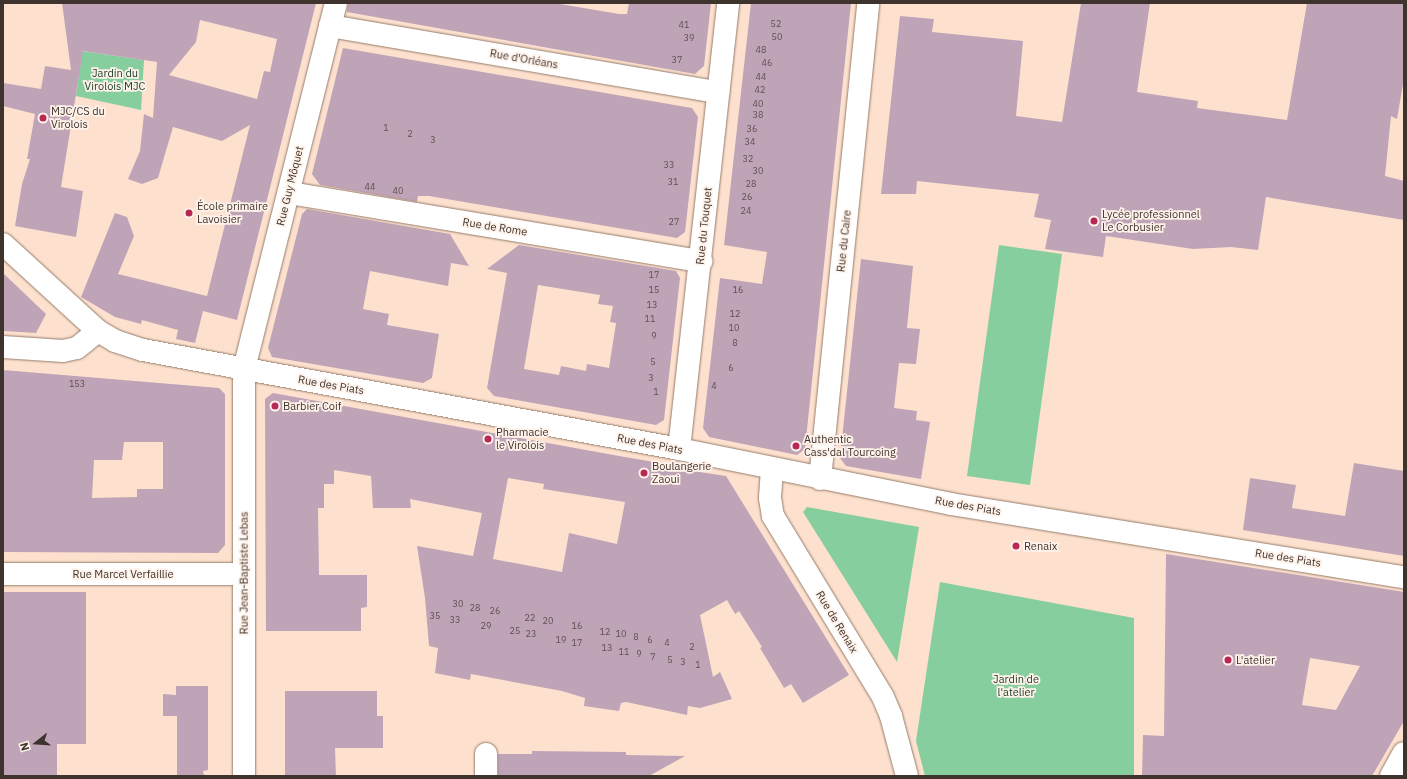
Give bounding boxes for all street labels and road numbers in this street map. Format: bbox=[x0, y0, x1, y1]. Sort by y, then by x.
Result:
street label: Rue d'Orléans bbox=[489, 46, 559, 72]
street label: Rue Guy Môquet bbox=[274, 145, 306, 227]
street label: Rue du Touquet bbox=[693, 187, 715, 265]
street label: Rue du Caire bbox=[834, 209, 854, 273]
street label: Rue de Rome bbox=[462, 215, 528, 239]
street label: Rue des Piats bbox=[297, 373, 365, 397]
street label: Rue des Piats bbox=[616, 431, 684, 457]
street label: Rue des Piats bbox=[934, 494, 1002, 518]
street label: Rue Jean-Baptiste Lebas bbox=[237, 512, 251, 634]
street label: Rue des Piats bbox=[1254, 546, 1322, 570]
street label: Rue Marcel Verfaillie bbox=[72, 567, 174, 581]
street label: Rue de Renaix bbox=[813, 588, 861, 656]

